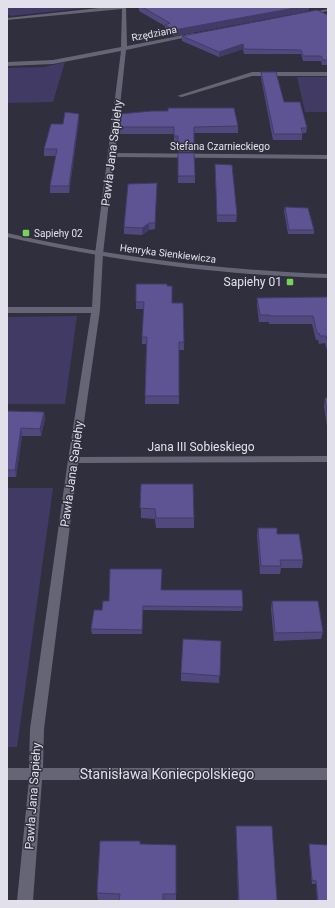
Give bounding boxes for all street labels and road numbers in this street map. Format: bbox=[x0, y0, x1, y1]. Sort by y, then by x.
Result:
street label: Rzędziana bbox=[131, 24, 178, 43]
street label: Pawła Jana Sapiehy bbox=[99, 99, 126, 207]
street label: Stefana Czarnieckiego bbox=[170, 141, 270, 152]
street label: Henryka Sienkiewicza bbox=[119, 242, 217, 265]
street label: Pawła Jana Sapiehy bbox=[58, 420, 86, 528]
street label: Jana III Sobieskiego bbox=[147, 440, 255, 454]
street label: Pawła Jana Sapiehy bbox=[22, 742, 44, 850]
street label: Stanisława Koniecpolskiego bbox=[80, 766, 254, 782]

